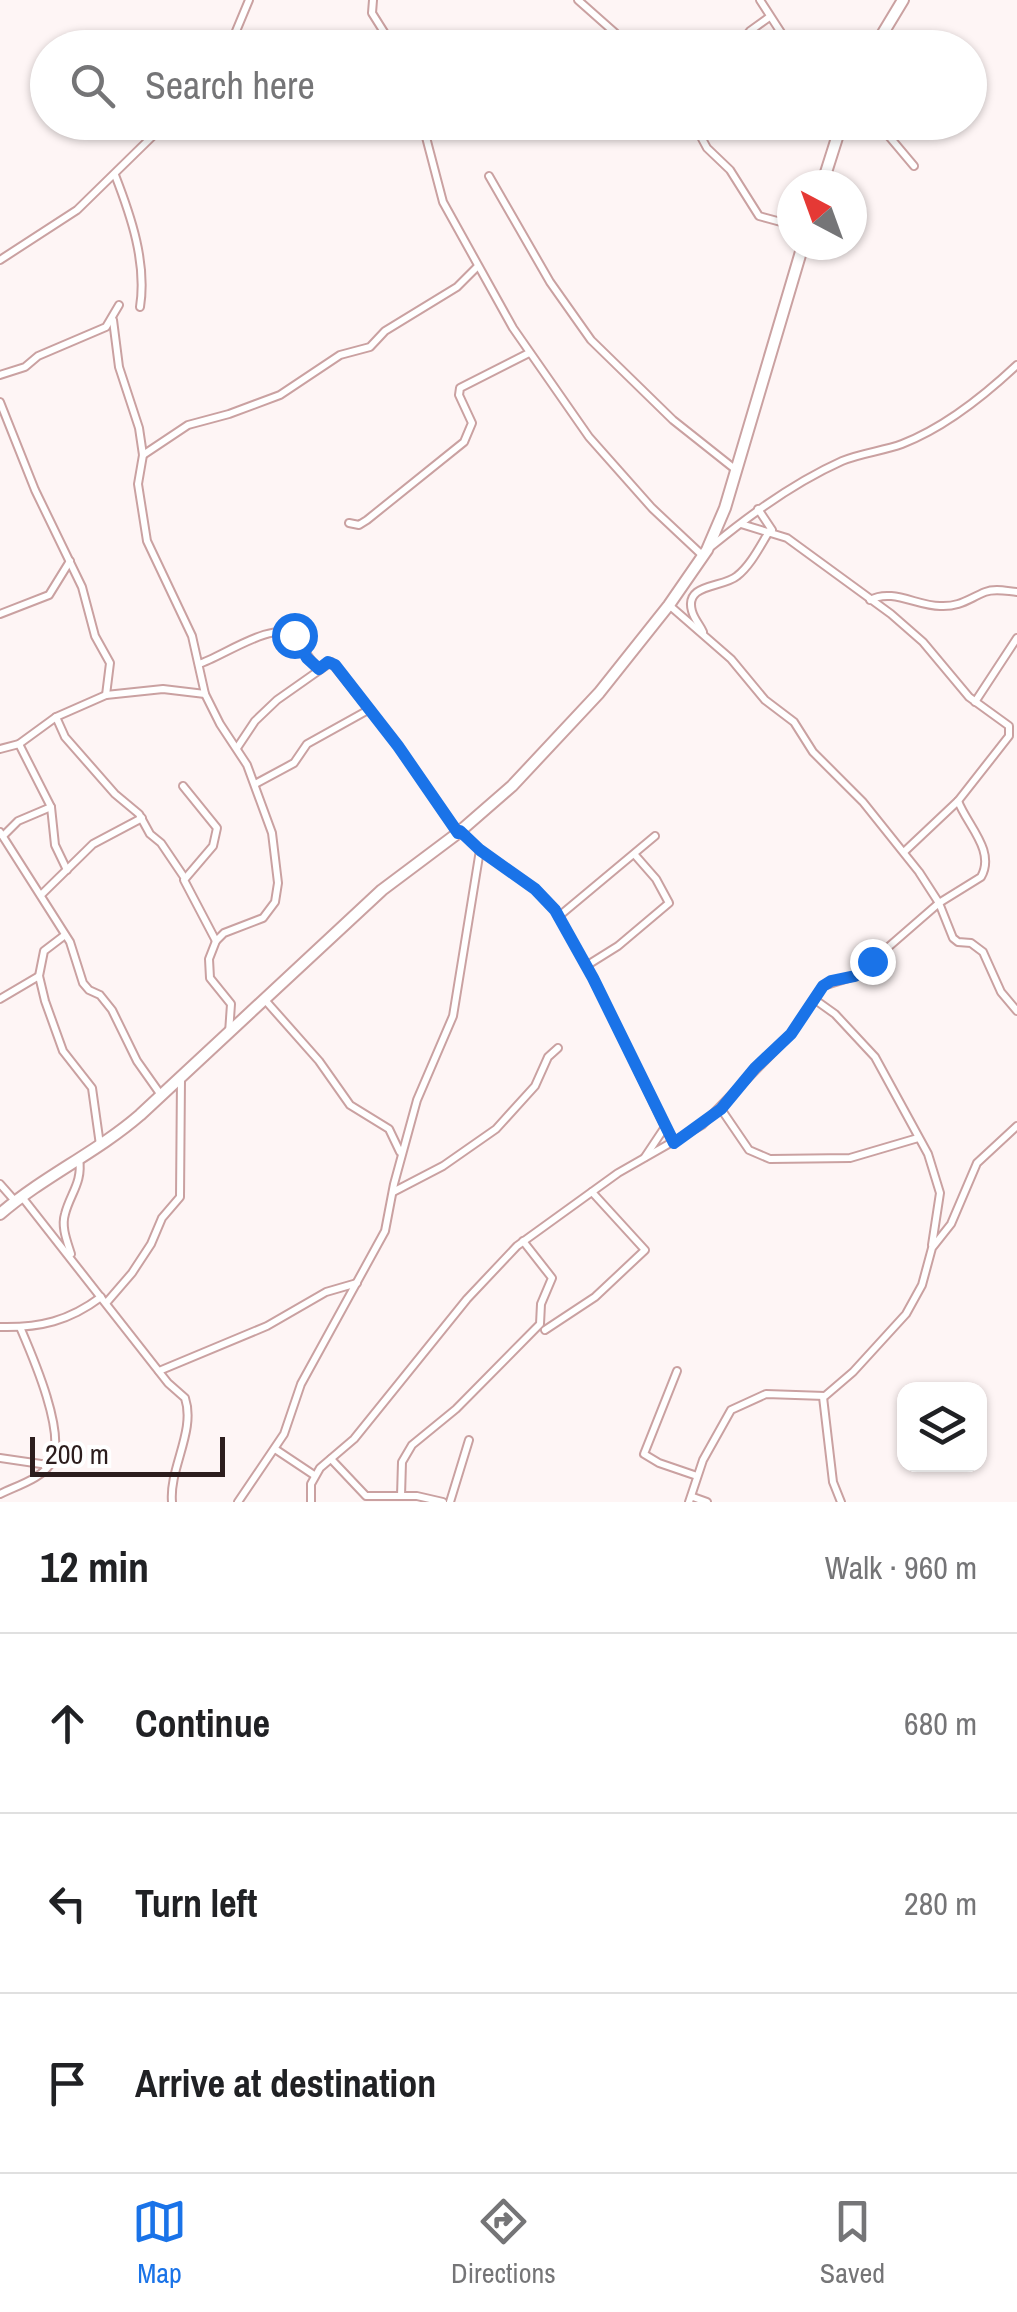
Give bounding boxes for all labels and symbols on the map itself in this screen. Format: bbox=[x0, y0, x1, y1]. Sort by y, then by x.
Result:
north arrow bbox=[777, 170, 867, 260]
route start bbox=[272, 613, 318, 659]
route end bbox=[850, 939, 896, 985]
scale bar bbox=[30, 1432, 225, 1476]

